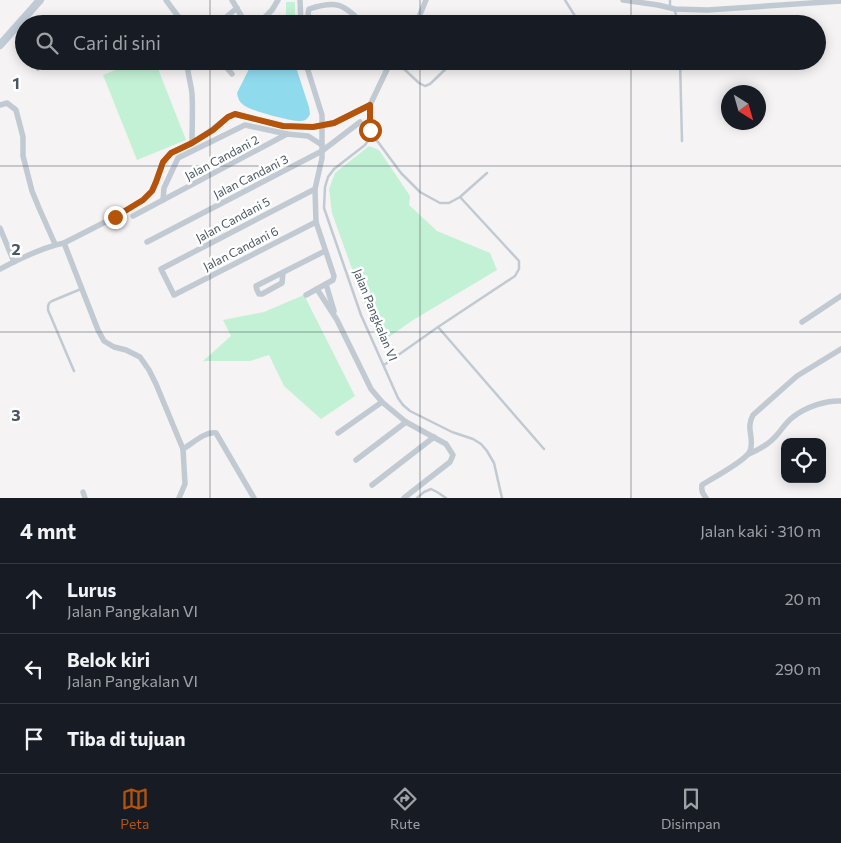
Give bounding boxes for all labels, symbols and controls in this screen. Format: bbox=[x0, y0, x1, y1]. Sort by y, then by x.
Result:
search box bbox=[15, 15, 826, 70]
icon: search bbox=[33, 29, 61, 57]
text: Cari di sini bbox=[73, 31, 161, 54]
text: 1 bbox=[12, 73, 20, 92]
north arrow bbox=[721, 85, 766, 130]
route start bbox=[359, 119, 382, 142]
street label: Jalan Candani 2 bbox=[182, 132, 262, 183]
street label: Jalan Candani 3 bbox=[211, 151, 291, 202]
street label: Jalan Candani 5 bbox=[193, 194, 273, 245]
route end bbox=[104, 206, 127, 229]
street label: Jalan Candani 6 bbox=[201, 223, 281, 274]
text: 2 bbox=[11, 239, 21, 258]
street label: Jalan Pangkalan VI bbox=[350, 266, 401, 363]
text: 3 bbox=[11, 405, 21, 424]
map controls bbox=[781, 438, 826, 483]
button: locate bbox=[781, 438, 826, 483]
text: 4 mnt bbox=[20, 518, 76, 543]
text: Jalan kaki · 310 m bbox=[700, 521, 821, 540]
text: Lurus bbox=[67, 578, 116, 601]
icon: ahead bbox=[20, 585, 48, 613]
text: 20 m bbox=[785, 589, 821, 608]
text: Jalan Pangkalan VI bbox=[67, 601, 198, 620]
text: Belok kiri bbox=[67, 648, 150, 671]
icon: left bbox=[20, 655, 48, 683]
text: 290 m bbox=[775, 659, 821, 678]
text: Jalan Pangkalan VI bbox=[67, 671, 198, 690]
icon: arrive bbox=[20, 725, 48, 753]
text: Tiba di tujuan bbox=[67, 727, 185, 750]
tab: Peta bbox=[120, 785, 149, 832]
tab: Rute bbox=[390, 785, 420, 832]
tab: Disimpan bbox=[661, 785, 721, 832]

